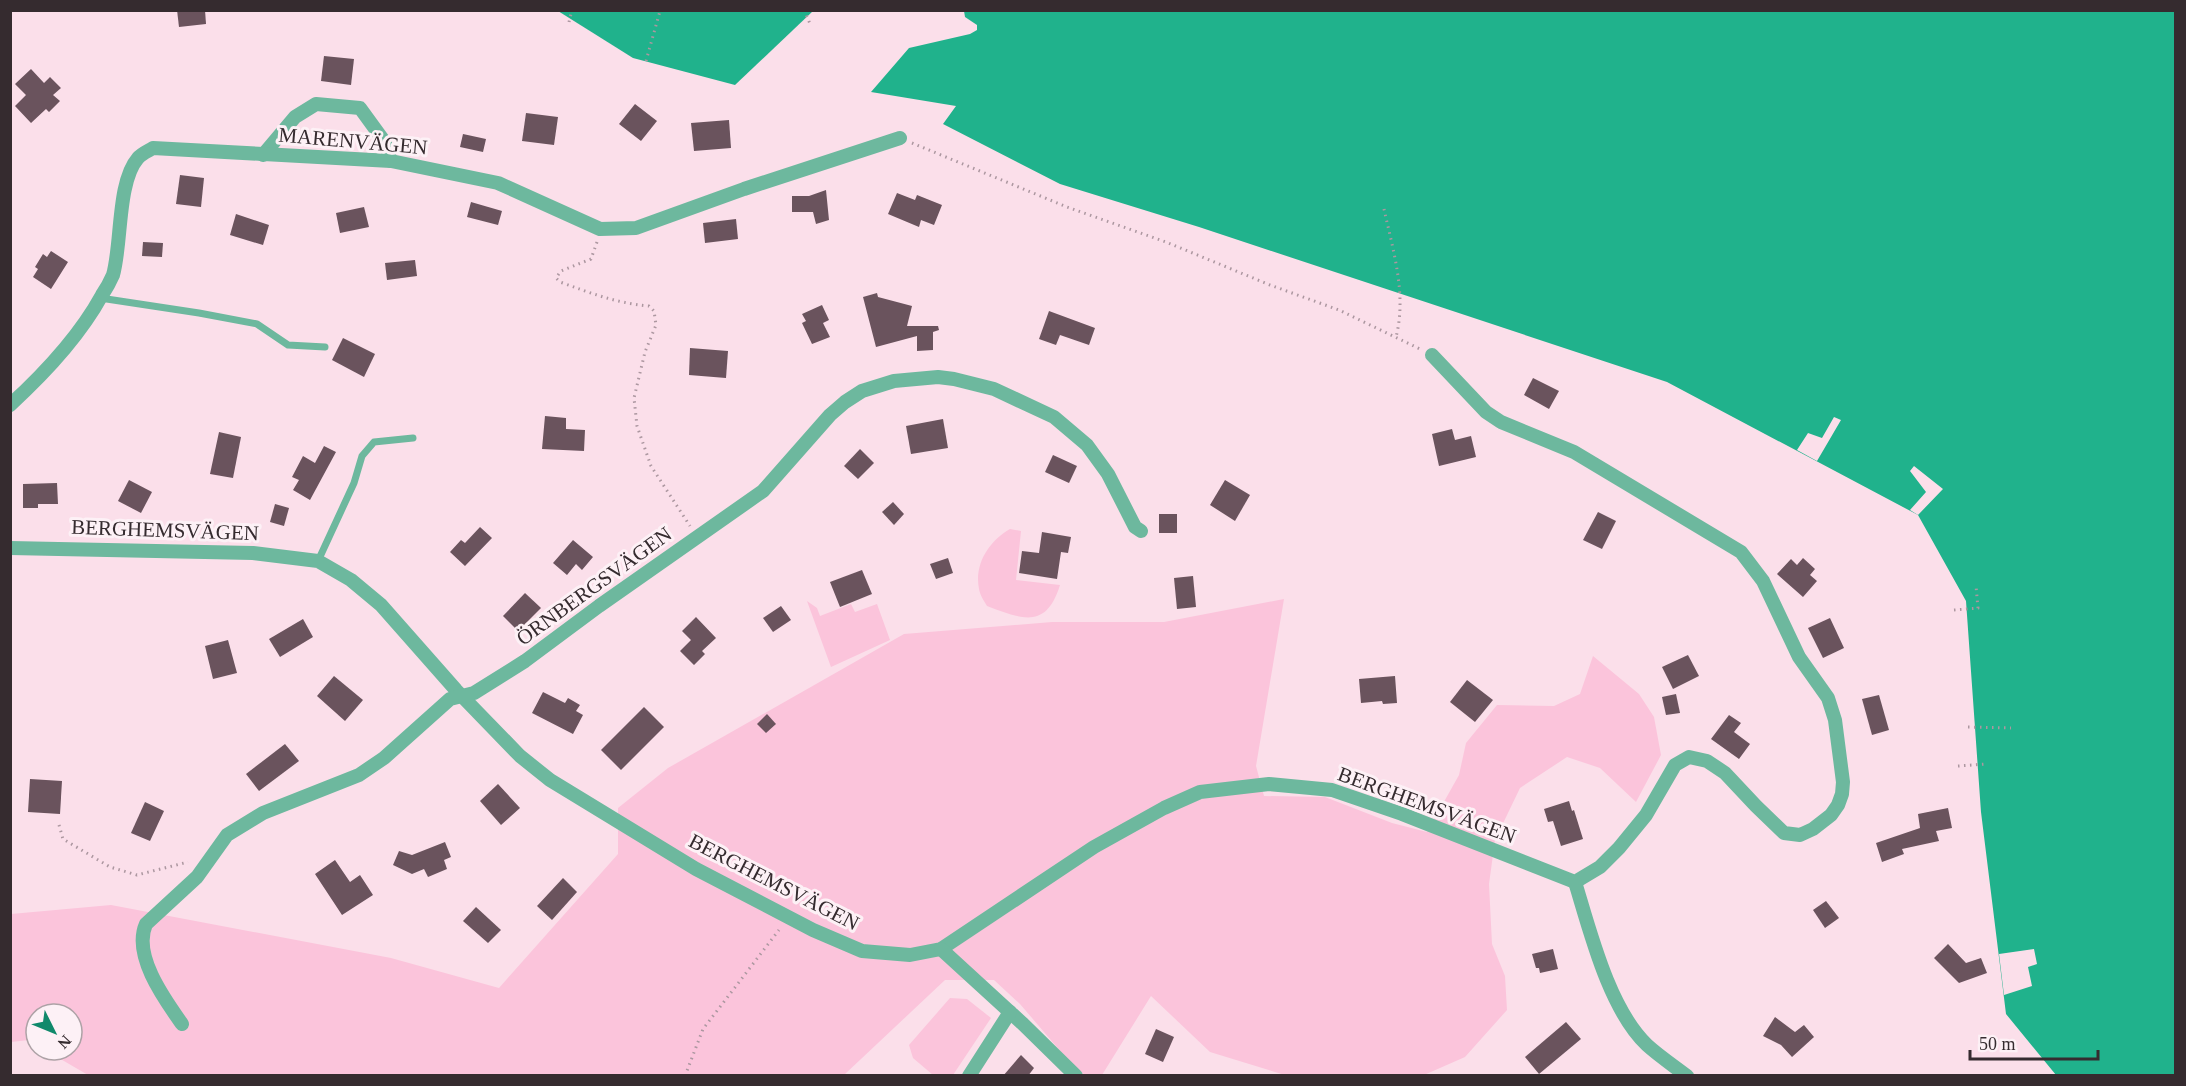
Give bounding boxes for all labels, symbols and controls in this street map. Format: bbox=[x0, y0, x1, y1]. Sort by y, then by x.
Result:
street label: MARENVÄGEN bbox=[278, 123, 428, 159]
street label: BERGHEMSVÄGEN bbox=[71, 515, 259, 545]
street label: ÖRNBERGSVÄGEN bbox=[512, 522, 676, 650]
street label: BERGHEMSVÄGEN bbox=[1335, 762, 1519, 848]
street label: BERGHEMSVÄGEN bbox=[685, 829, 863, 935]
north arrow bbox=[24, 1002, 84, 1062]
scale bar bbox=[1970, 1023, 2098, 1061]
text: N bbox=[54, 1032, 75, 1052]
text: 50 m bbox=[1979, 1034, 2016, 1054]

